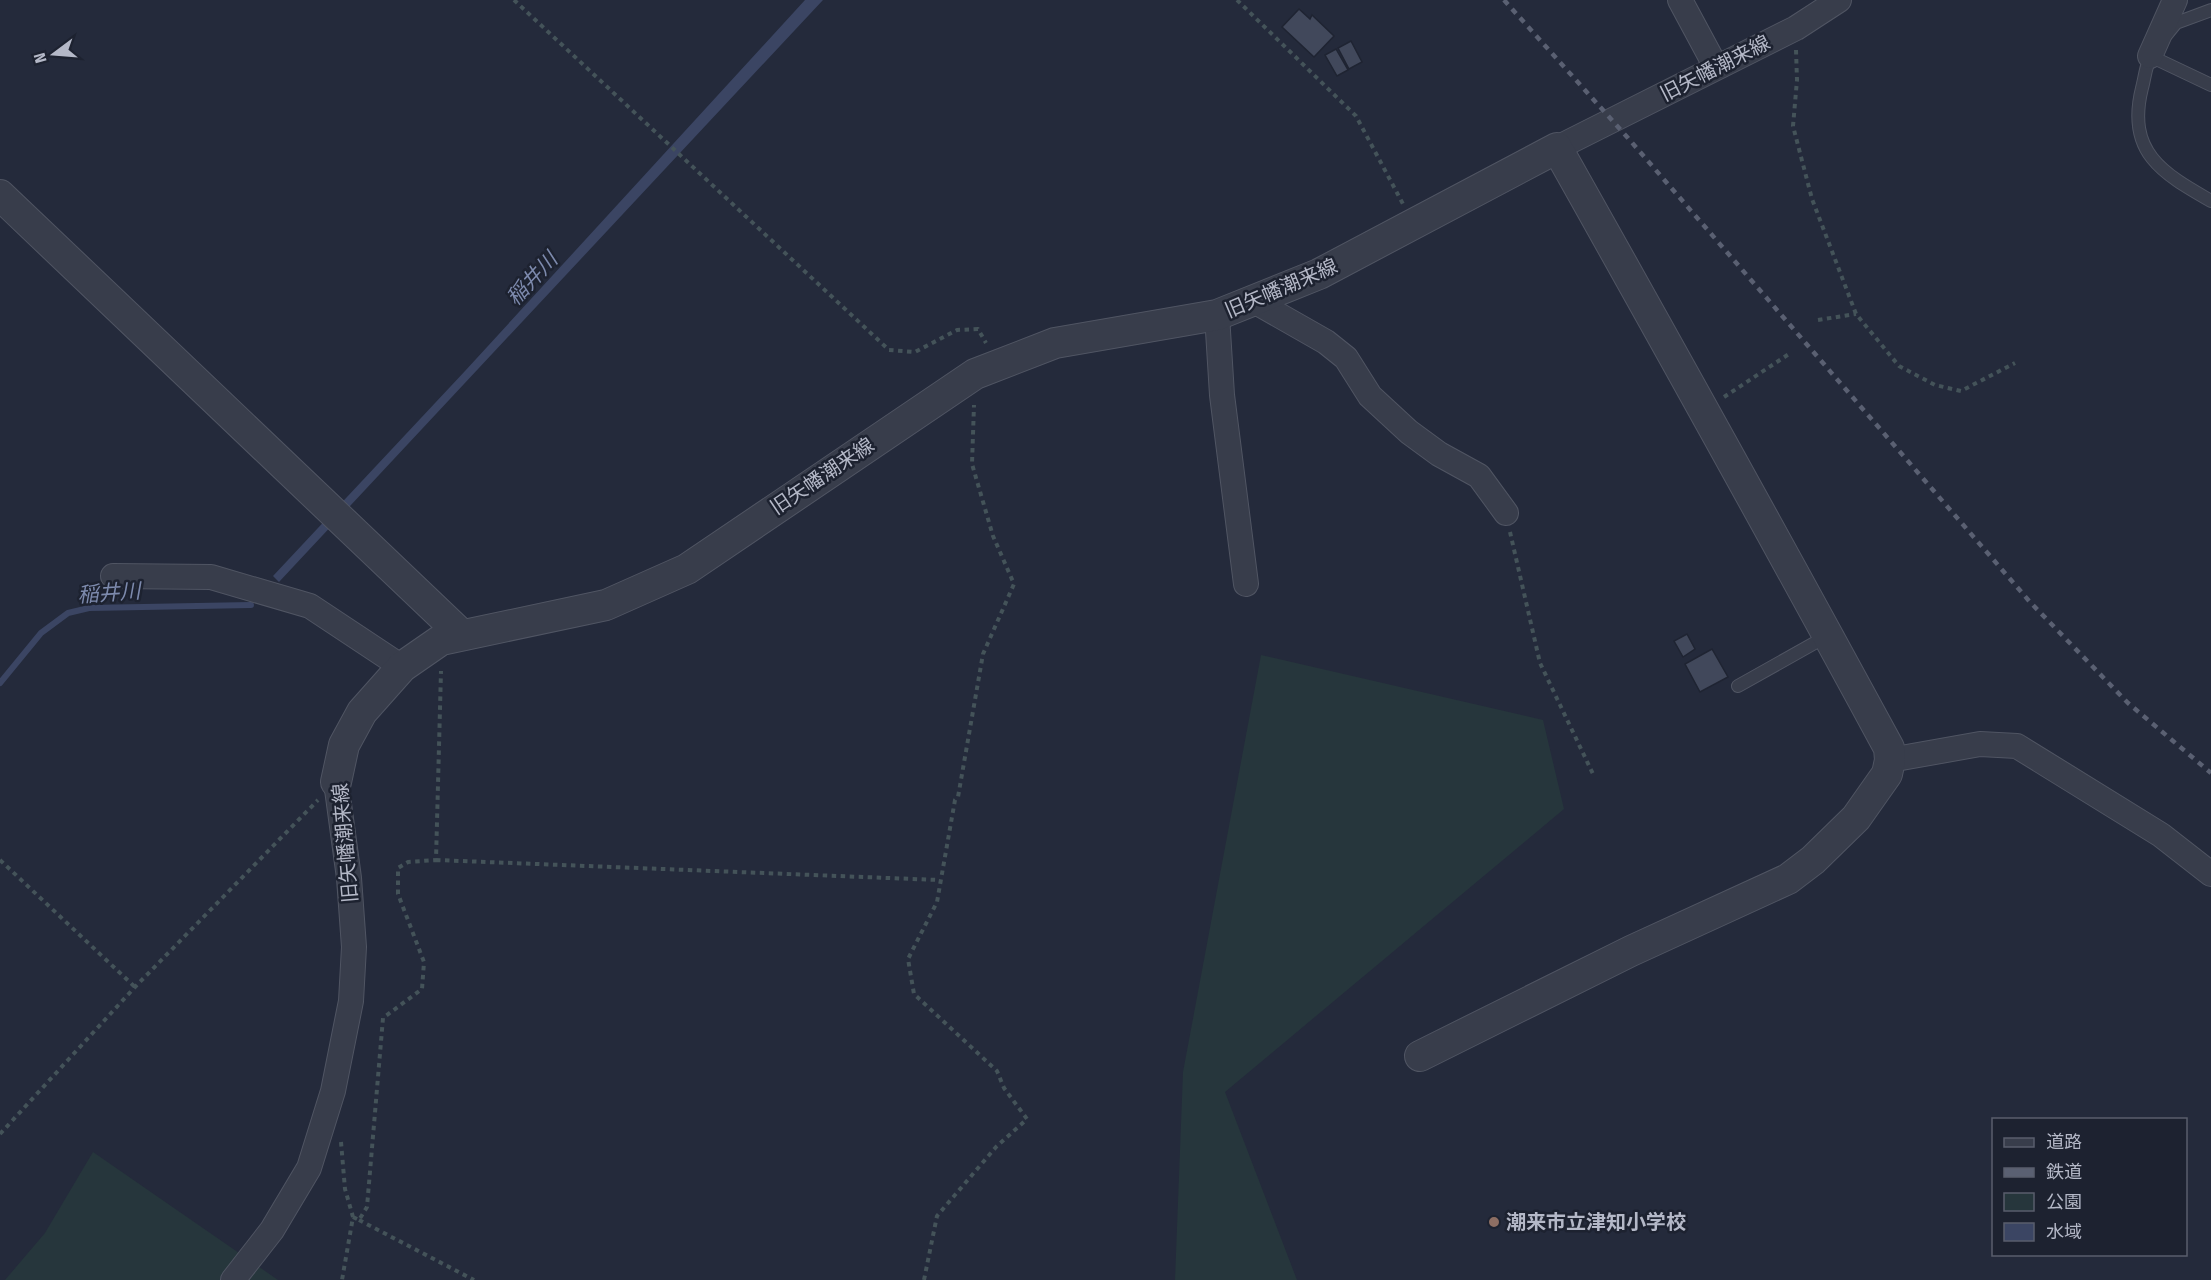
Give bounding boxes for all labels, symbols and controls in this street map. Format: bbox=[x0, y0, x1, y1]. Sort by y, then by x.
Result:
north arrow bbox=[24, 24, 84, 84]
street label: 旧矢幡潮来線 bbox=[1656, 30, 1774, 106]
text: N bbox=[30, 51, 51, 65]
water label: 稲井川 bbox=[501, 246, 564, 311]
street label: 旧矢幡潮来線 bbox=[1221, 254, 1341, 322]
street label: 旧矢幡潮来線 bbox=[766, 432, 878, 520]
water label: 稲井川 bbox=[77, 578, 143, 608]
street label: 旧矢幡潮来線 bbox=[328, 782, 362, 904]
legend bbox=[1992, 1118, 2187, 1256]
text: 道路 bbox=[2046, 1131, 2082, 1153]
text: 鉄道 bbox=[2046, 1161, 2082, 1183]
text: 公園 bbox=[2046, 1191, 2082, 1213]
place label: 潮来市立津知小学校 bbox=[1506, 1210, 1686, 1234]
marker: 潮来市立津知小学校 bbox=[1487, 1215, 1501, 1229]
text: 水域 bbox=[2046, 1221, 2082, 1243]

